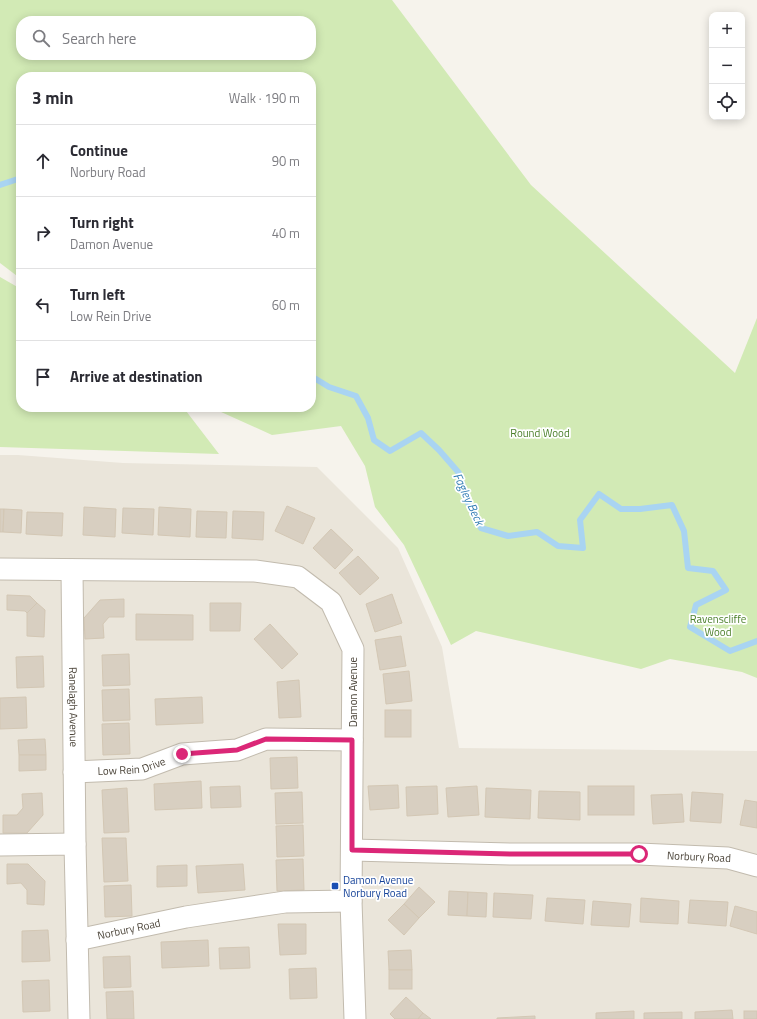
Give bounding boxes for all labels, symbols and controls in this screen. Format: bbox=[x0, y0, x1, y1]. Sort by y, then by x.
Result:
map controls bbox=[709, 12, 745, 120]
button: + bbox=[709, 12, 745, 48]
search box bbox=[16, 16, 316, 60]
icon: search bbox=[30, 27, 52, 49]
text: Search here bbox=[62, 27, 136, 50]
button: − bbox=[709, 48, 745, 84]
button: locate bbox=[709, 84, 745, 120]
text: 3 min bbox=[32, 85, 73, 111]
text: Walk · 190 m bbox=[229, 88, 300, 108]
text: Continue bbox=[70, 139, 128, 162]
icon: ahead bbox=[32, 150, 54, 172]
text: 90 m bbox=[272, 151, 300, 171]
text: Norbury Road bbox=[70, 162, 146, 182]
text: Turn right bbox=[70, 211, 134, 234]
icon: right bbox=[32, 222, 54, 244]
text: 40 m bbox=[272, 223, 300, 243]
text: Damon Avenue bbox=[70, 234, 153, 254]
text: Turn left bbox=[70, 283, 125, 306]
icon: left bbox=[32, 294, 54, 316]
text: 60 m bbox=[272, 295, 300, 315]
text: Low Rein Drive bbox=[70, 306, 151, 326]
text: Arrive at destination bbox=[70, 365, 203, 388]
icon: arrive bbox=[32, 366, 54, 388]
park label: Round Wood bbox=[510, 425, 570, 441]
water label: Fagley Beck bbox=[449, 470, 490, 530]
park label: Ravenscliffe Wood bbox=[690, 611, 747, 640]
street label: Damon Avenue bbox=[345, 656, 361, 727]
street label: Ranelagh Avenue bbox=[65, 667, 82, 748]
route end bbox=[173, 745, 191, 763]
street label: Low Rein Drive bbox=[97, 753, 168, 779]
route start bbox=[630, 845, 648, 863]
street label: Norbury Road bbox=[667, 847, 731, 866]
place label: Damon Avenue Norbury Road bbox=[343, 872, 414, 901]
marker: Damon Avenue Norbury Road bbox=[330, 881, 340, 891]
street label: Norbury Road bbox=[96, 915, 162, 943]

